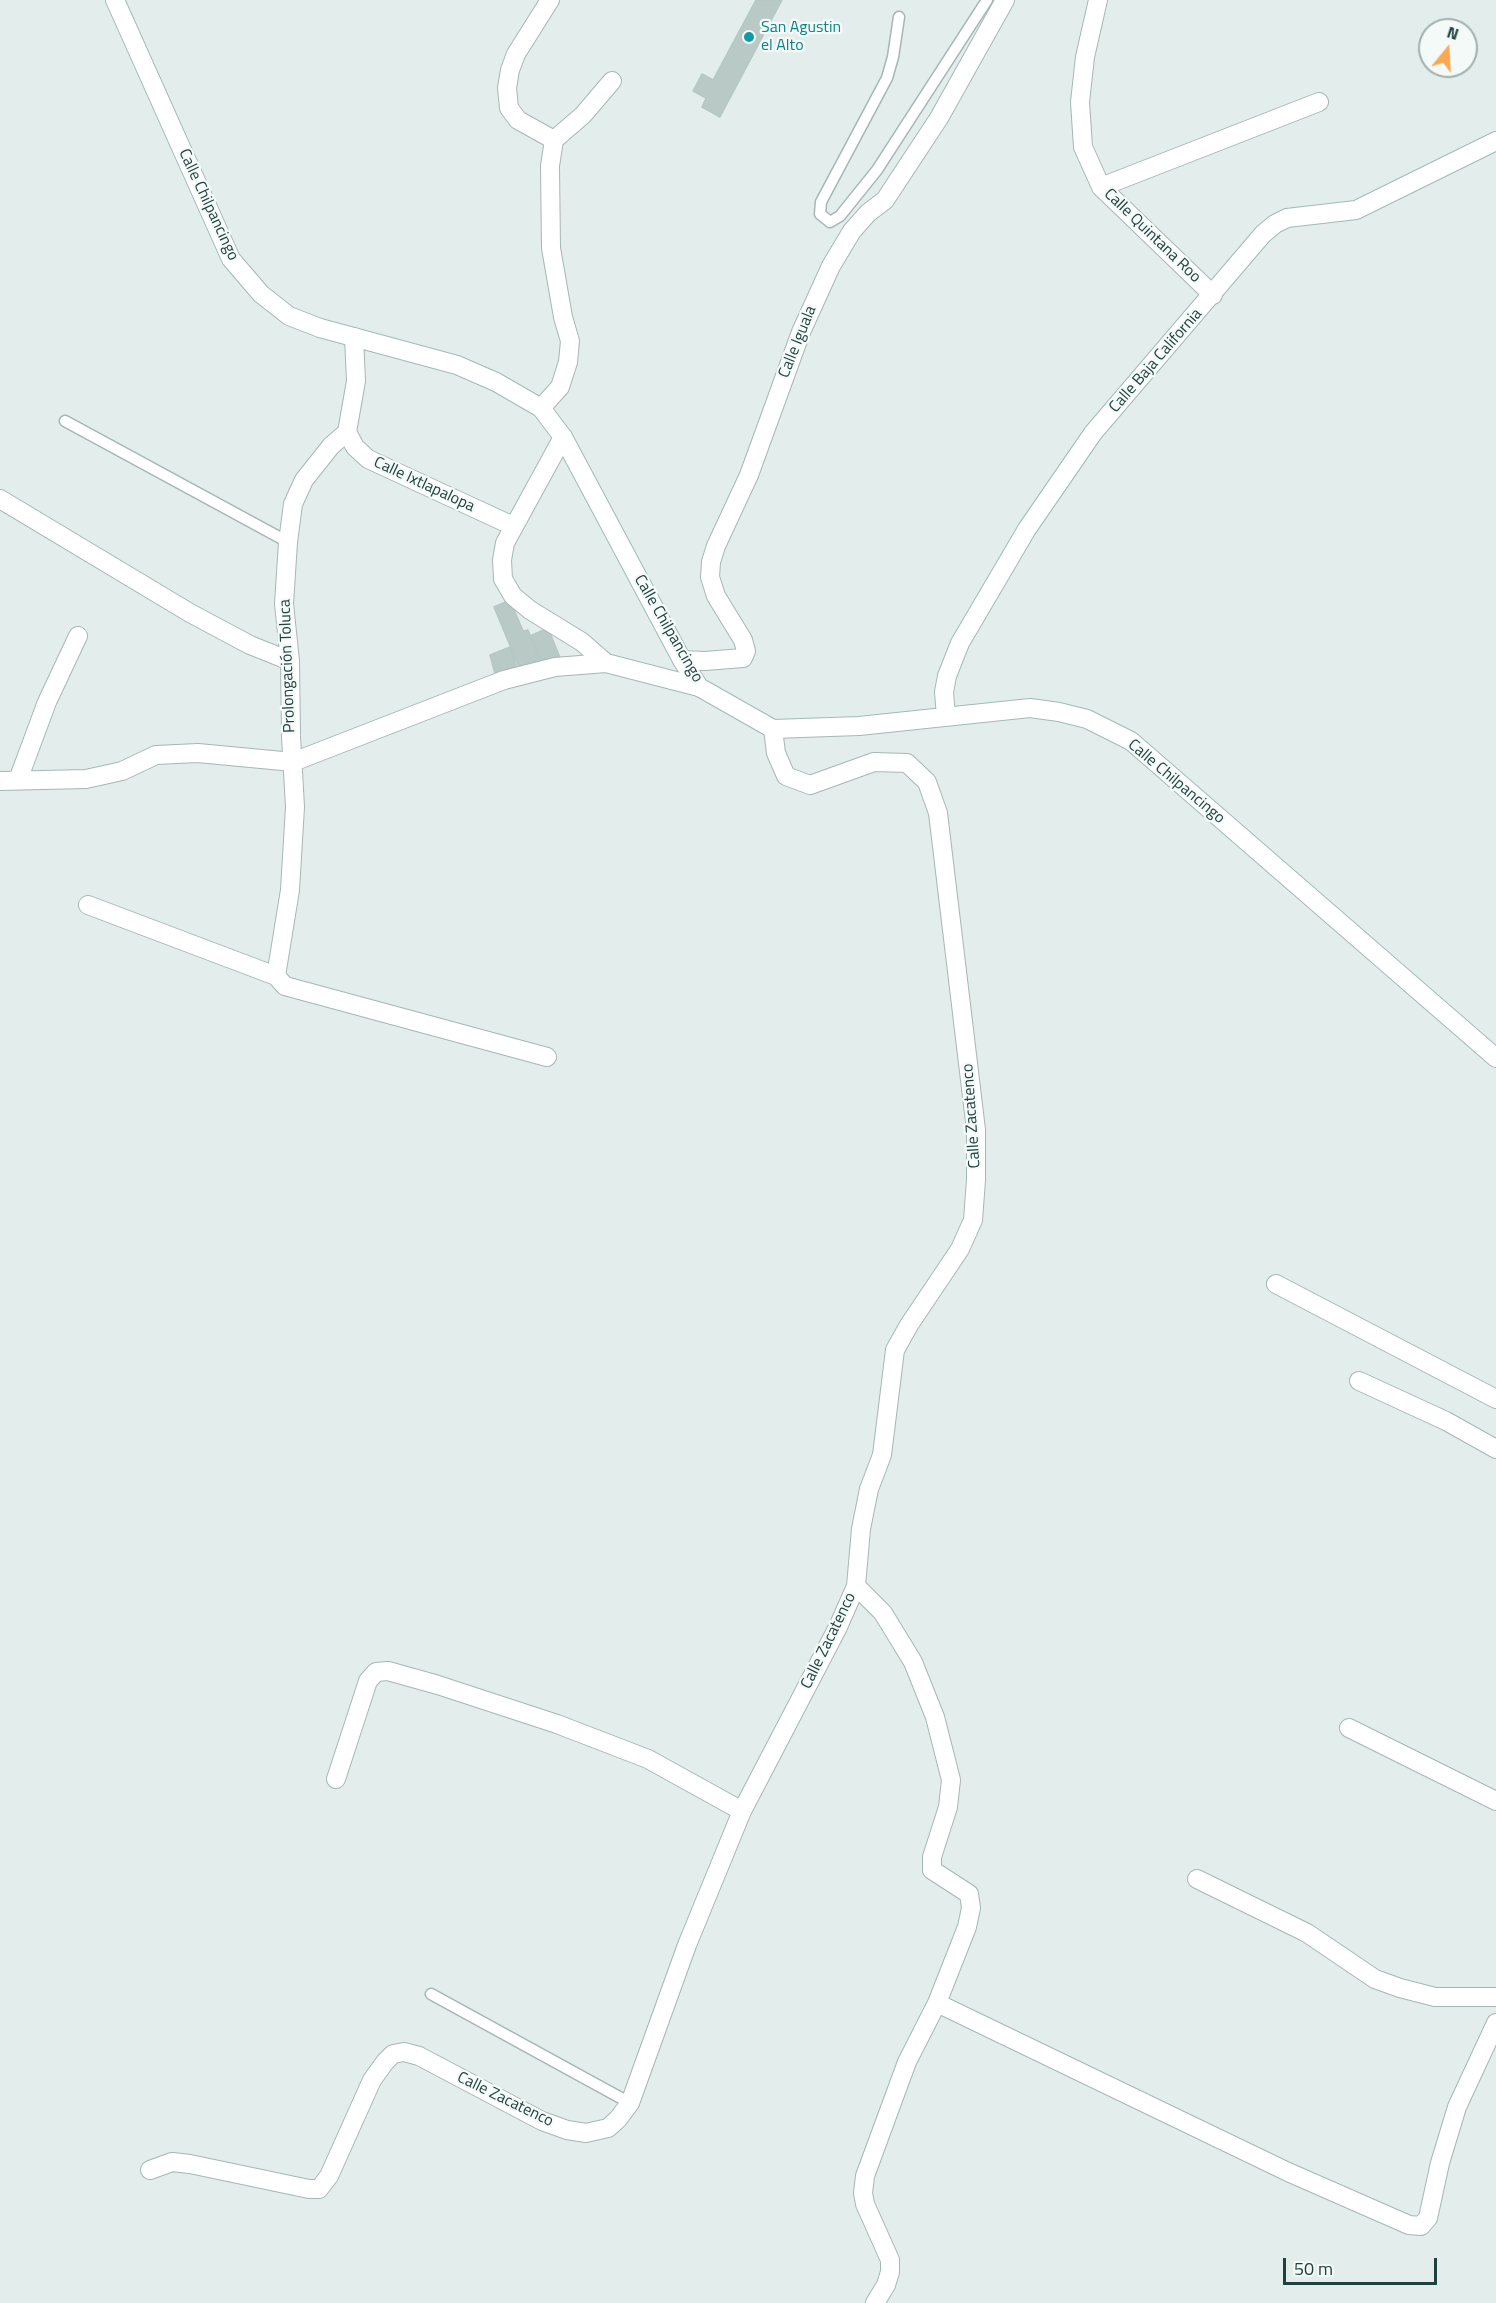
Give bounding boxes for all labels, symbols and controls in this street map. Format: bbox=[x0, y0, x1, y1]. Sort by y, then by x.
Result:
place label: San Agustin el Alto bbox=[761, 18, 841, 56]
north arrow bbox=[1418, 18, 1478, 78]
text: N bbox=[1444, 20, 1462, 46]
marker: San Agustin el Alto bbox=[742, 30, 756, 44]
street label: Calle Chilpancingo bbox=[174, 146, 242, 264]
street label: Calle Quintana Roo bbox=[1100, 185, 1204, 287]
street label: Calle Iguala bbox=[775, 303, 821, 381]
street label: Calle Baja California bbox=[1106, 305, 1206, 417]
street label: Calle Ixtlapalopa bbox=[370, 453, 478, 517]
street label: Calle Chilpancingo bbox=[629, 572, 707, 686]
street label: Prolongación Toluca bbox=[276, 599, 300, 733]
street label: Calle Chilpancingo bbox=[1123, 736, 1229, 828]
street label: Calle Zacatenco bbox=[959, 1063, 985, 1169]
street label: Calle Zacatenco bbox=[797, 1590, 861, 1692]
street label: Calle Zacatenco bbox=[454, 2068, 556, 2132]
scale bar bbox=[1286, 2246, 1440, 2284]
text: 50 m bbox=[1294, 2255, 1333, 2282]

